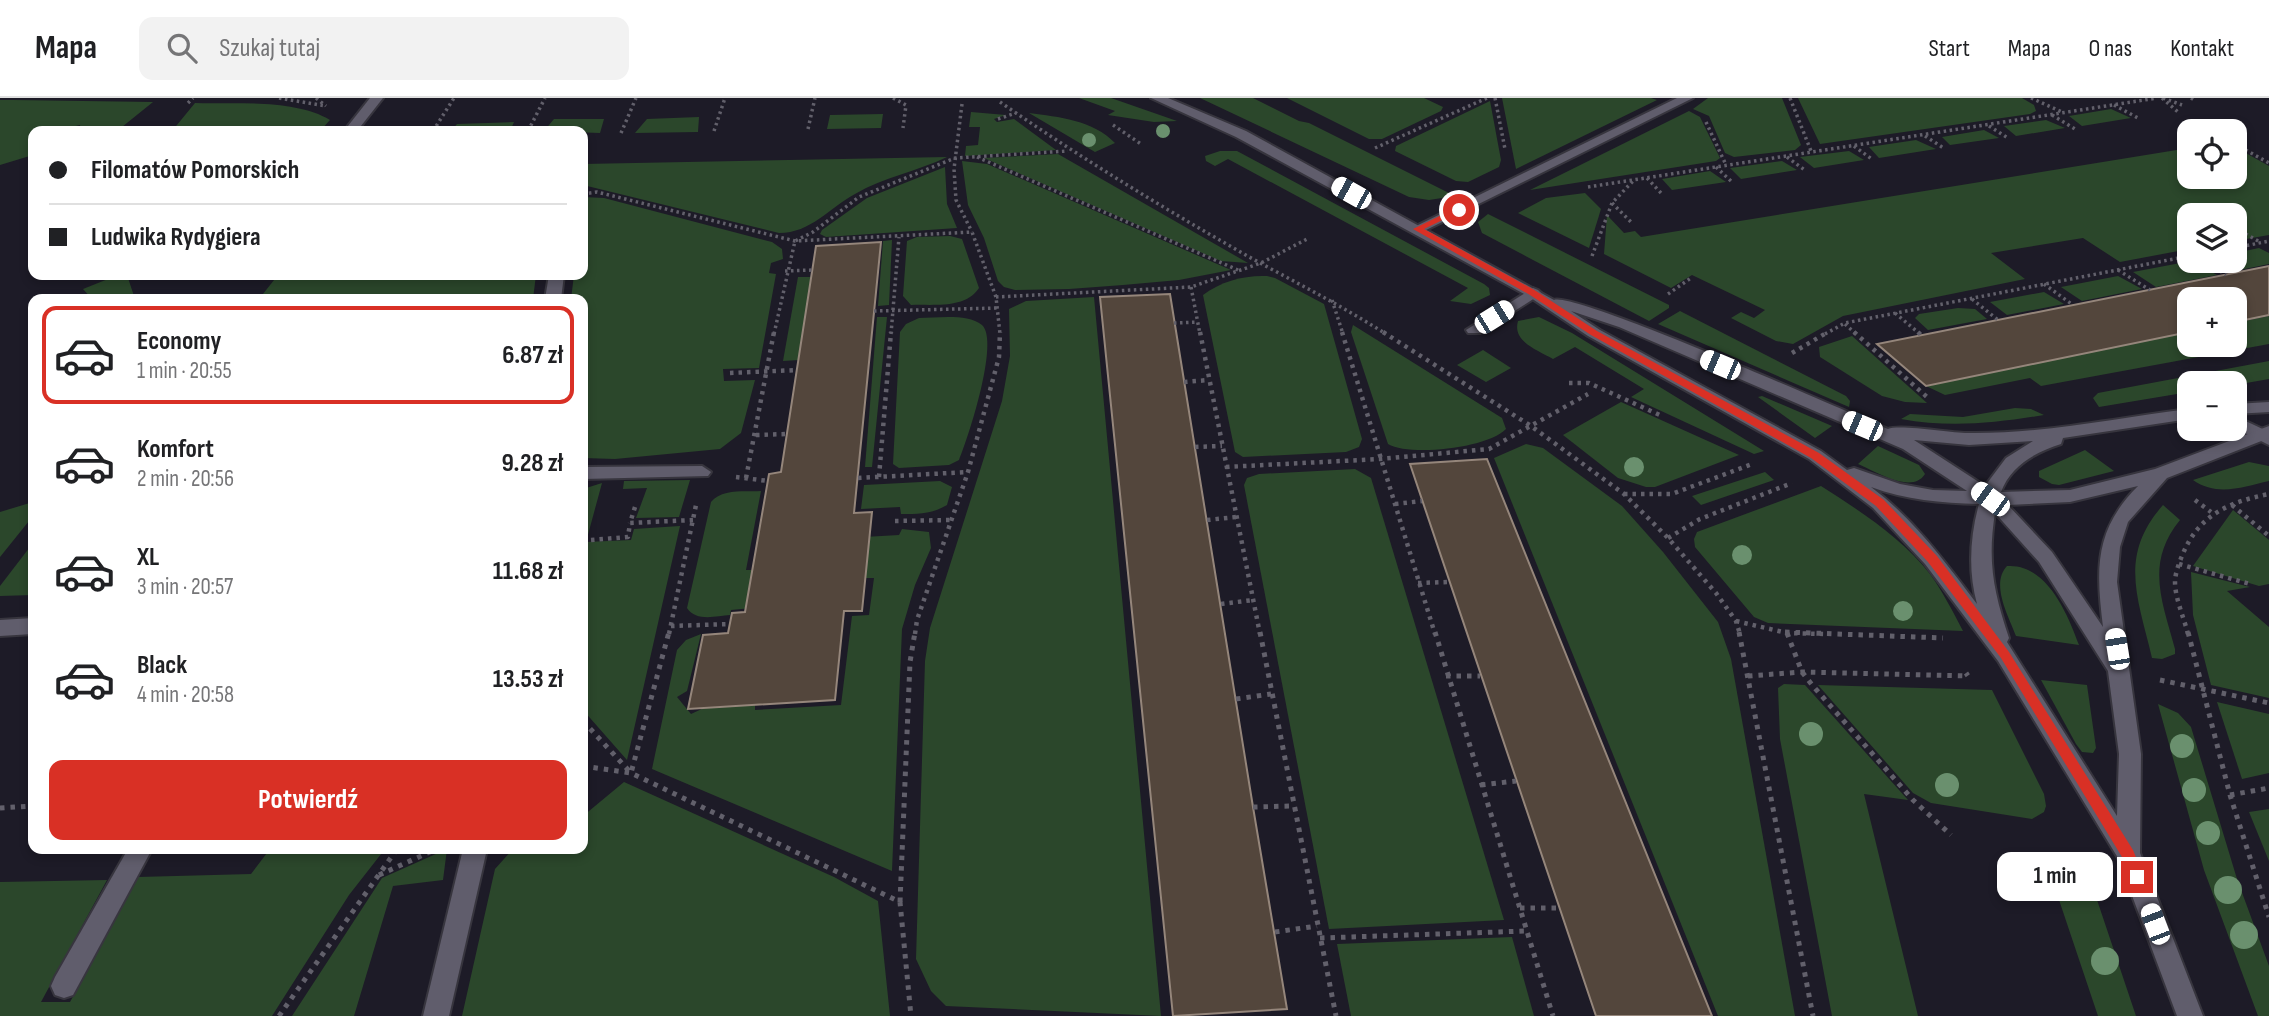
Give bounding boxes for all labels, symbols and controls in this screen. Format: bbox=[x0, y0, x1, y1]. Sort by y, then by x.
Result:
search box bbox=[139, 17, 629, 80]
text: Mapa bbox=[35, 28, 97, 68]
icon: search bbox=[163, 29, 201, 67]
text: Szukaj tutaj bbox=[219, 33, 320, 64]
text: Start bbox=[1929, 34, 1970, 63]
text: Mapa bbox=[2008, 34, 2050, 63]
text: O nas bbox=[2088, 34, 2132, 63]
text: Kontakt bbox=[2170, 34, 2234, 63]
map controls bbox=[2177, 119, 2247, 441]
button: locate bbox=[2177, 119, 2247, 189]
text: Filomatów Pomorskich bbox=[91, 155, 299, 186]
car bbox=[1328, 174, 1375, 212]
route start bbox=[1443, 194, 1475, 226]
button: layers bbox=[2177, 203, 2247, 273]
text: Ludwika Rydygiera bbox=[91, 222, 261, 253]
button: + bbox=[2177, 287, 2247, 357]
car bbox=[1471, 297, 1518, 337]
icon: car bbox=[53, 324, 116, 387]
text: Economy bbox=[137, 326, 221, 357]
text: 6.87 zł bbox=[502, 340, 563, 371]
car bbox=[1697, 347, 1744, 383]
text: 1 min · 20:55 bbox=[137, 357, 232, 385]
button: − bbox=[2177, 371, 2247, 441]
car bbox=[1839, 408, 1886, 444]
icon: car bbox=[53, 432, 116, 495]
text: Komfort bbox=[137, 434, 214, 465]
text: 9.28 zł bbox=[502, 448, 563, 479]
text: 2 min · 20:56 bbox=[137, 465, 234, 493]
car bbox=[1967, 478, 2014, 520]
icon: car bbox=[53, 540, 116, 603]
text: XL bbox=[137, 542, 159, 573]
text: 11.68 zł bbox=[493, 556, 563, 587]
text: 3 min · 20:57 bbox=[137, 573, 233, 601]
car bbox=[2104, 627, 2131, 671]
icon: car bbox=[53, 648, 116, 711]
text: Black bbox=[137, 650, 187, 681]
text: 13.53 zł bbox=[493, 664, 563, 695]
text: 4 min · 20:58 bbox=[137, 681, 234, 709]
button: Potwierdź bbox=[49, 760, 567, 840]
callout: 1 min bbox=[1997, 852, 2112, 902]
route end bbox=[2121, 861, 2153, 893]
text: 1 min bbox=[2034, 862, 2076, 890]
car bbox=[2138, 901, 2173, 947]

